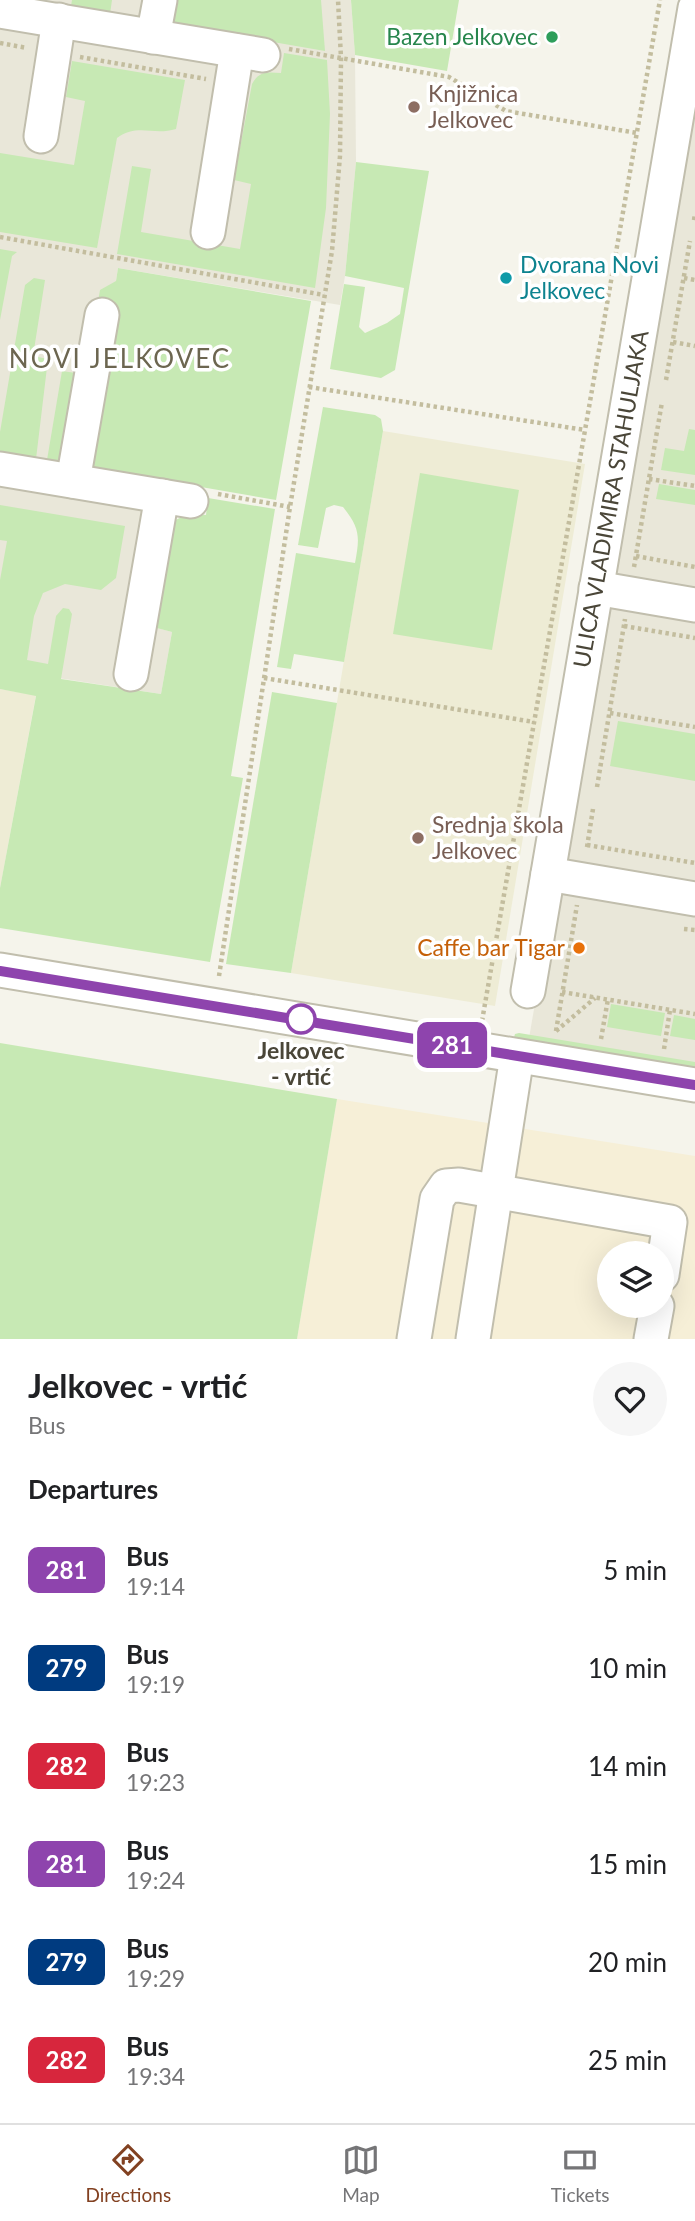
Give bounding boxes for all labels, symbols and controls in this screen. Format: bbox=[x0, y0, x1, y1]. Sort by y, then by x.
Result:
place label: Bazen Jelkovec bbox=[386, 22, 538, 50]
marker: Bazen Jelkovec bbox=[544, 29, 560, 45]
place label: Knjižnica Jelkovec bbox=[428, 79, 518, 133]
marker: Knjižnica Jelkovec bbox=[406, 99, 422, 115]
place label: Dvorana Novi Jelkovec bbox=[520, 250, 659, 304]
marker: Dvorana Novi Jelkovec bbox=[498, 270, 514, 286]
street label: ULICA VLADIMIRA STAHULJAKA bbox=[567, 327, 654, 670]
district label: NOVI JELKOVEC bbox=[9, 342, 231, 374]
place label: Srednja škola Jelkovec bbox=[432, 810, 564, 864]
marker: Srednja škola Jelkovec bbox=[410, 830, 426, 846]
place label: Caffe bar Tigar bbox=[417, 933, 566, 961]
marker: Caffe bar Tigar bbox=[571, 940, 587, 956]
marker: Jelkovec - vrtić bbox=[286, 1004, 316, 1034]
line badge: 281 bbox=[412, 1022, 492, 1068]
text: 281 bbox=[431, 1030, 473, 1059]
place label: Jelkovec - vrtić bbox=[257, 1036, 345, 1090]
map controls bbox=[597, 1241, 674, 1318]
button: layers bbox=[597, 1241, 674, 1318]
button: heart bbox=[593, 1362, 667, 1436]
text: Jelkovec - vrtić bbox=[28, 1365, 248, 1405]
text: Bus bbox=[28, 1411, 65, 1439]
text: Departures bbox=[28, 1473, 158, 1505]
text: Bus bbox=[126, 1540, 169, 1572]
text: 5 min bbox=[603, 1554, 667, 1586]
text: 281 bbox=[46, 1555, 87, 1584]
text: 19:14 bbox=[126, 1572, 185, 1600]
text: Bus bbox=[126, 1638, 169, 1670]
text: 10 min bbox=[588, 1652, 667, 1684]
text: 279 bbox=[46, 1653, 87, 1682]
text: 19:19 bbox=[126, 1670, 185, 1698]
text: Bus bbox=[126, 1736, 169, 1768]
text: 14 min bbox=[588, 1750, 667, 1782]
text: 282 bbox=[46, 1751, 87, 1780]
text: 19:23 bbox=[126, 1768, 185, 1796]
text: Bus bbox=[126, 1834, 169, 1866]
text: 15 min bbox=[588, 1848, 667, 1880]
text: 281 bbox=[46, 1849, 87, 1878]
text: 19:24 bbox=[126, 1866, 185, 1894]
text: Bus bbox=[126, 1932, 169, 1964]
text: 20 min bbox=[588, 1946, 667, 1978]
text: 279 bbox=[46, 1947, 87, 1976]
text: 19:29 bbox=[126, 1964, 185, 1992]
text: Bus bbox=[126, 2030, 169, 2062]
text: 25 min bbox=[588, 2044, 667, 2076]
text: 282 bbox=[46, 2045, 87, 2074]
text: 19:34 bbox=[126, 2062, 185, 2090]
tab: Directions bbox=[85, 2141, 171, 2206]
tab: Map bbox=[342, 2141, 380, 2206]
tab: Tickets bbox=[551, 2141, 610, 2206]

